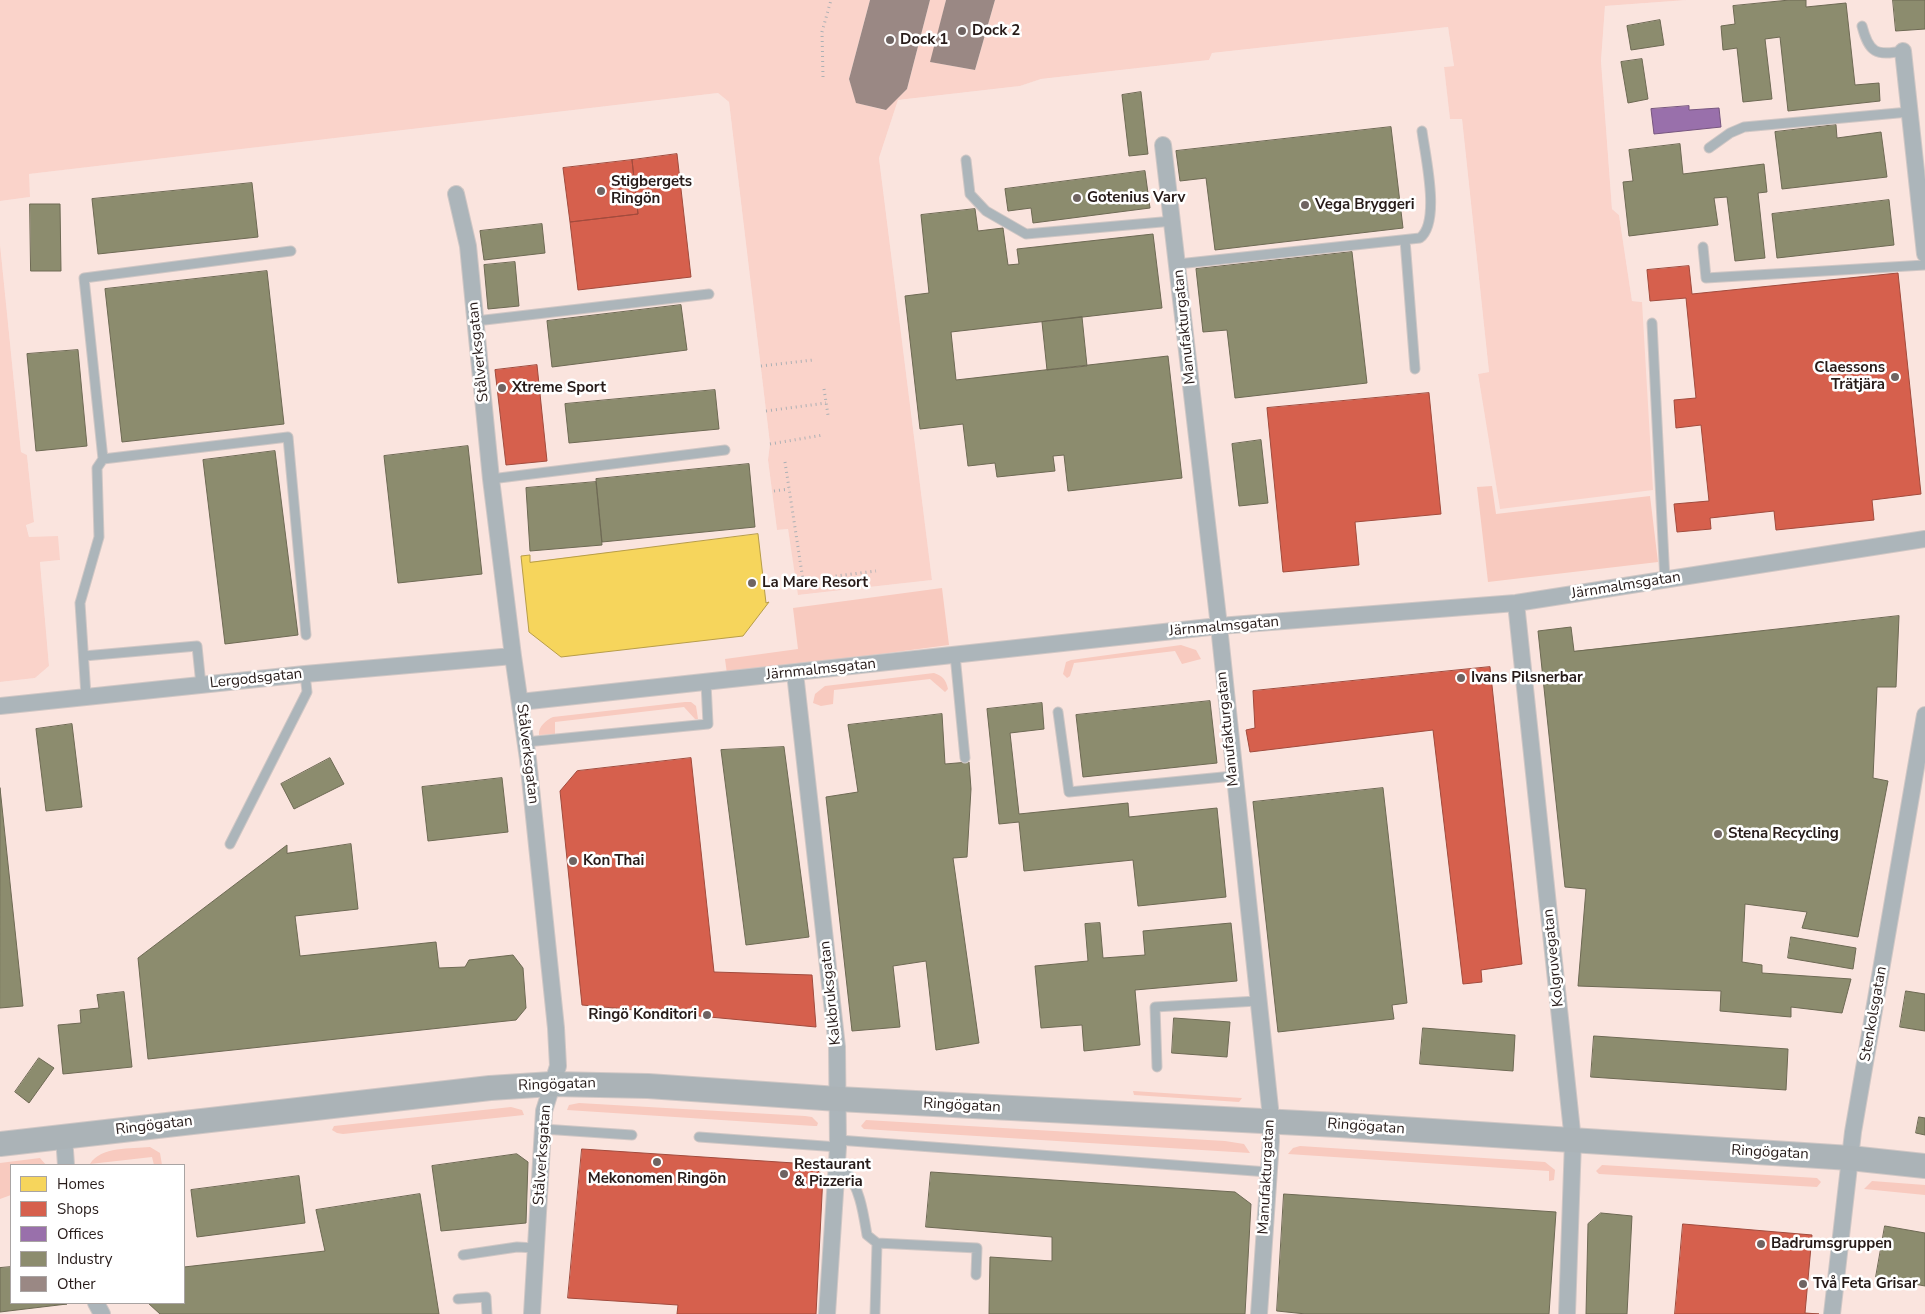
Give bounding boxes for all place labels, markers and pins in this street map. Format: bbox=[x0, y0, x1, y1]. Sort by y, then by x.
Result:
place label: Dock 2 bbox=[972, 22, 1020, 40]
marker: Dock 2 bbox=[956, 25, 968, 37]
place label: Dock 1 bbox=[900, 31, 948, 49]
marker: Dock 1 bbox=[884, 34, 896, 46]
place label: Stigbergets Ringön bbox=[611, 173, 692, 208]
marker: Stigbergets Ringön bbox=[595, 185, 607, 197]
place label: Gotenius Varv bbox=[1087, 189, 1185, 207]
marker: Gotenius Varv bbox=[1071, 192, 1083, 204]
place label: Vega Bryggeri bbox=[1315, 196, 1415, 214]
marker: Vega Bryggeri bbox=[1299, 199, 1311, 211]
place label: Claessons Trätjära bbox=[1814, 359, 1885, 394]
marker: Claessons Trätjära bbox=[1889, 371, 1901, 383]
place label: Xtreme Sport bbox=[512, 379, 606, 397]
marker: Xtreme Sport bbox=[496, 382, 508, 394]
place label: La Mare Resort bbox=[762, 574, 868, 592]
marker: La Mare Resort bbox=[746, 577, 758, 589]
place label: Ivans Pilsnerbar bbox=[1471, 669, 1583, 687]
marker: Ivans Pilsnerbar bbox=[1455, 672, 1467, 684]
place label: Stena Recycling bbox=[1728, 825, 1839, 843]
marker: Stena Recycling bbox=[1712, 828, 1724, 840]
place label: Kon Thai bbox=[583, 852, 644, 870]
marker: Kon Thai bbox=[567, 855, 579, 867]
place label: Ringö Konditori bbox=[588, 1006, 697, 1024]
marker: Ringö Konditori bbox=[701, 1009, 713, 1021]
marker: Mekonomen Ringön bbox=[651, 1156, 663, 1168]
place label: Restaurant & Pizzeria bbox=[794, 1156, 871, 1191]
marker: Restaurant & Pizzeria bbox=[778, 1168, 790, 1180]
place label: Mekonomen Ringön bbox=[588, 1170, 726, 1188]
place label: Badrumsgruppen bbox=[1771, 1235, 1892, 1253]
marker: Badrumsgruppen bbox=[1755, 1238, 1767, 1250]
place label: Två Feta Grisar bbox=[1813, 1275, 1918, 1293]
marker: Två Feta Grisar bbox=[1797, 1278, 1809, 1290]

